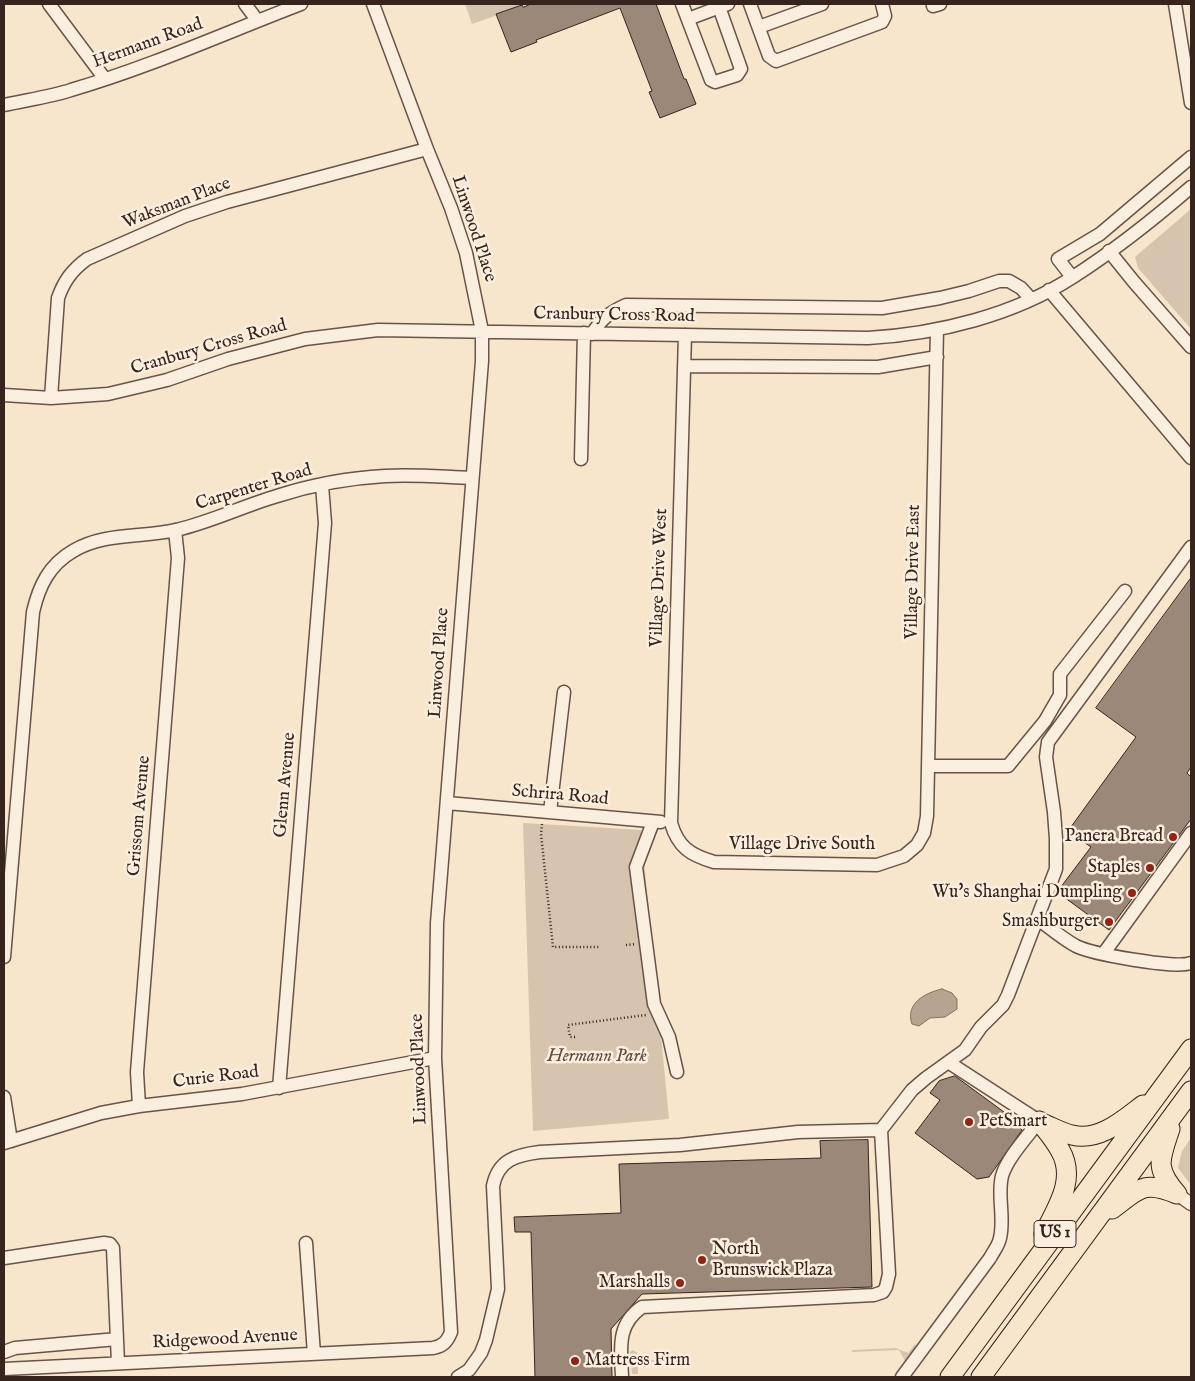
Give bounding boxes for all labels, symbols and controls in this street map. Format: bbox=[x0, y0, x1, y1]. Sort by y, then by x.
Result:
street label: Hermann Road bbox=[90, 14, 206, 74]
street label: Waksman Place bbox=[120, 173, 234, 235]
street label: Linwood Place bbox=[446, 173, 500, 285]
street label: Cranbury Cross Road bbox=[533, 304, 695, 328]
street label: Cranbury Cross Road bbox=[128, 315, 290, 381]
street label: Carpenter Road bbox=[193, 460, 315, 516]
street label: Village Drive East bbox=[902, 504, 926, 640]
street label: Village Drive West bbox=[647, 508, 673, 648]
street label: Linwood Place bbox=[425, 607, 455, 719]
street label: Glenn Avenue bbox=[271, 731, 301, 839]
street label: Grissom Avenue bbox=[124, 755, 156, 877]
street label: Schrira Road bbox=[511, 781, 609, 811]
place label: Panera Bread bbox=[1065, 826, 1163, 848]
marker: Panera Bread bbox=[1167, 831, 1179, 843]
street label: Village Drive South bbox=[729, 834, 875, 856]
place label: Staples bbox=[1088, 857, 1140, 879]
marker: Staples bbox=[1144, 862, 1156, 874]
place label: Wu's Shanghai Dumpling bbox=[932, 882, 1122, 904]
marker: Wu's Shanghai Dumpling bbox=[1126, 887, 1138, 899]
place label: Smashburger bbox=[1002, 911, 1099, 933]
marker: Smashburger bbox=[1103, 916, 1115, 928]
street label: Linwood Place bbox=[407, 1013, 433, 1125]
park label: Hermann Park bbox=[547, 1046, 647, 1068]
street label: Curie Road bbox=[172, 1062, 260, 1094]
place label: PetSmart bbox=[979, 1111, 1047, 1133]
marker: PetSmart bbox=[963, 1116, 975, 1128]
road number: US 1 bbox=[1034, 1220, 1076, 1248]
place label: North Brunswick Plaza bbox=[712, 1239, 833, 1282]
marker: North Brunswick Plaza bbox=[696, 1254, 708, 1266]
place label: Marshalls bbox=[599, 1272, 670, 1294]
marker: Marshalls bbox=[674, 1277, 686, 1289]
street label: Ridgewood Avenue bbox=[152, 1325, 298, 1355]
place label: Mattress Firm bbox=[585, 1350, 690, 1372]
marker: Mattress Firm bbox=[569, 1355, 581, 1367]

